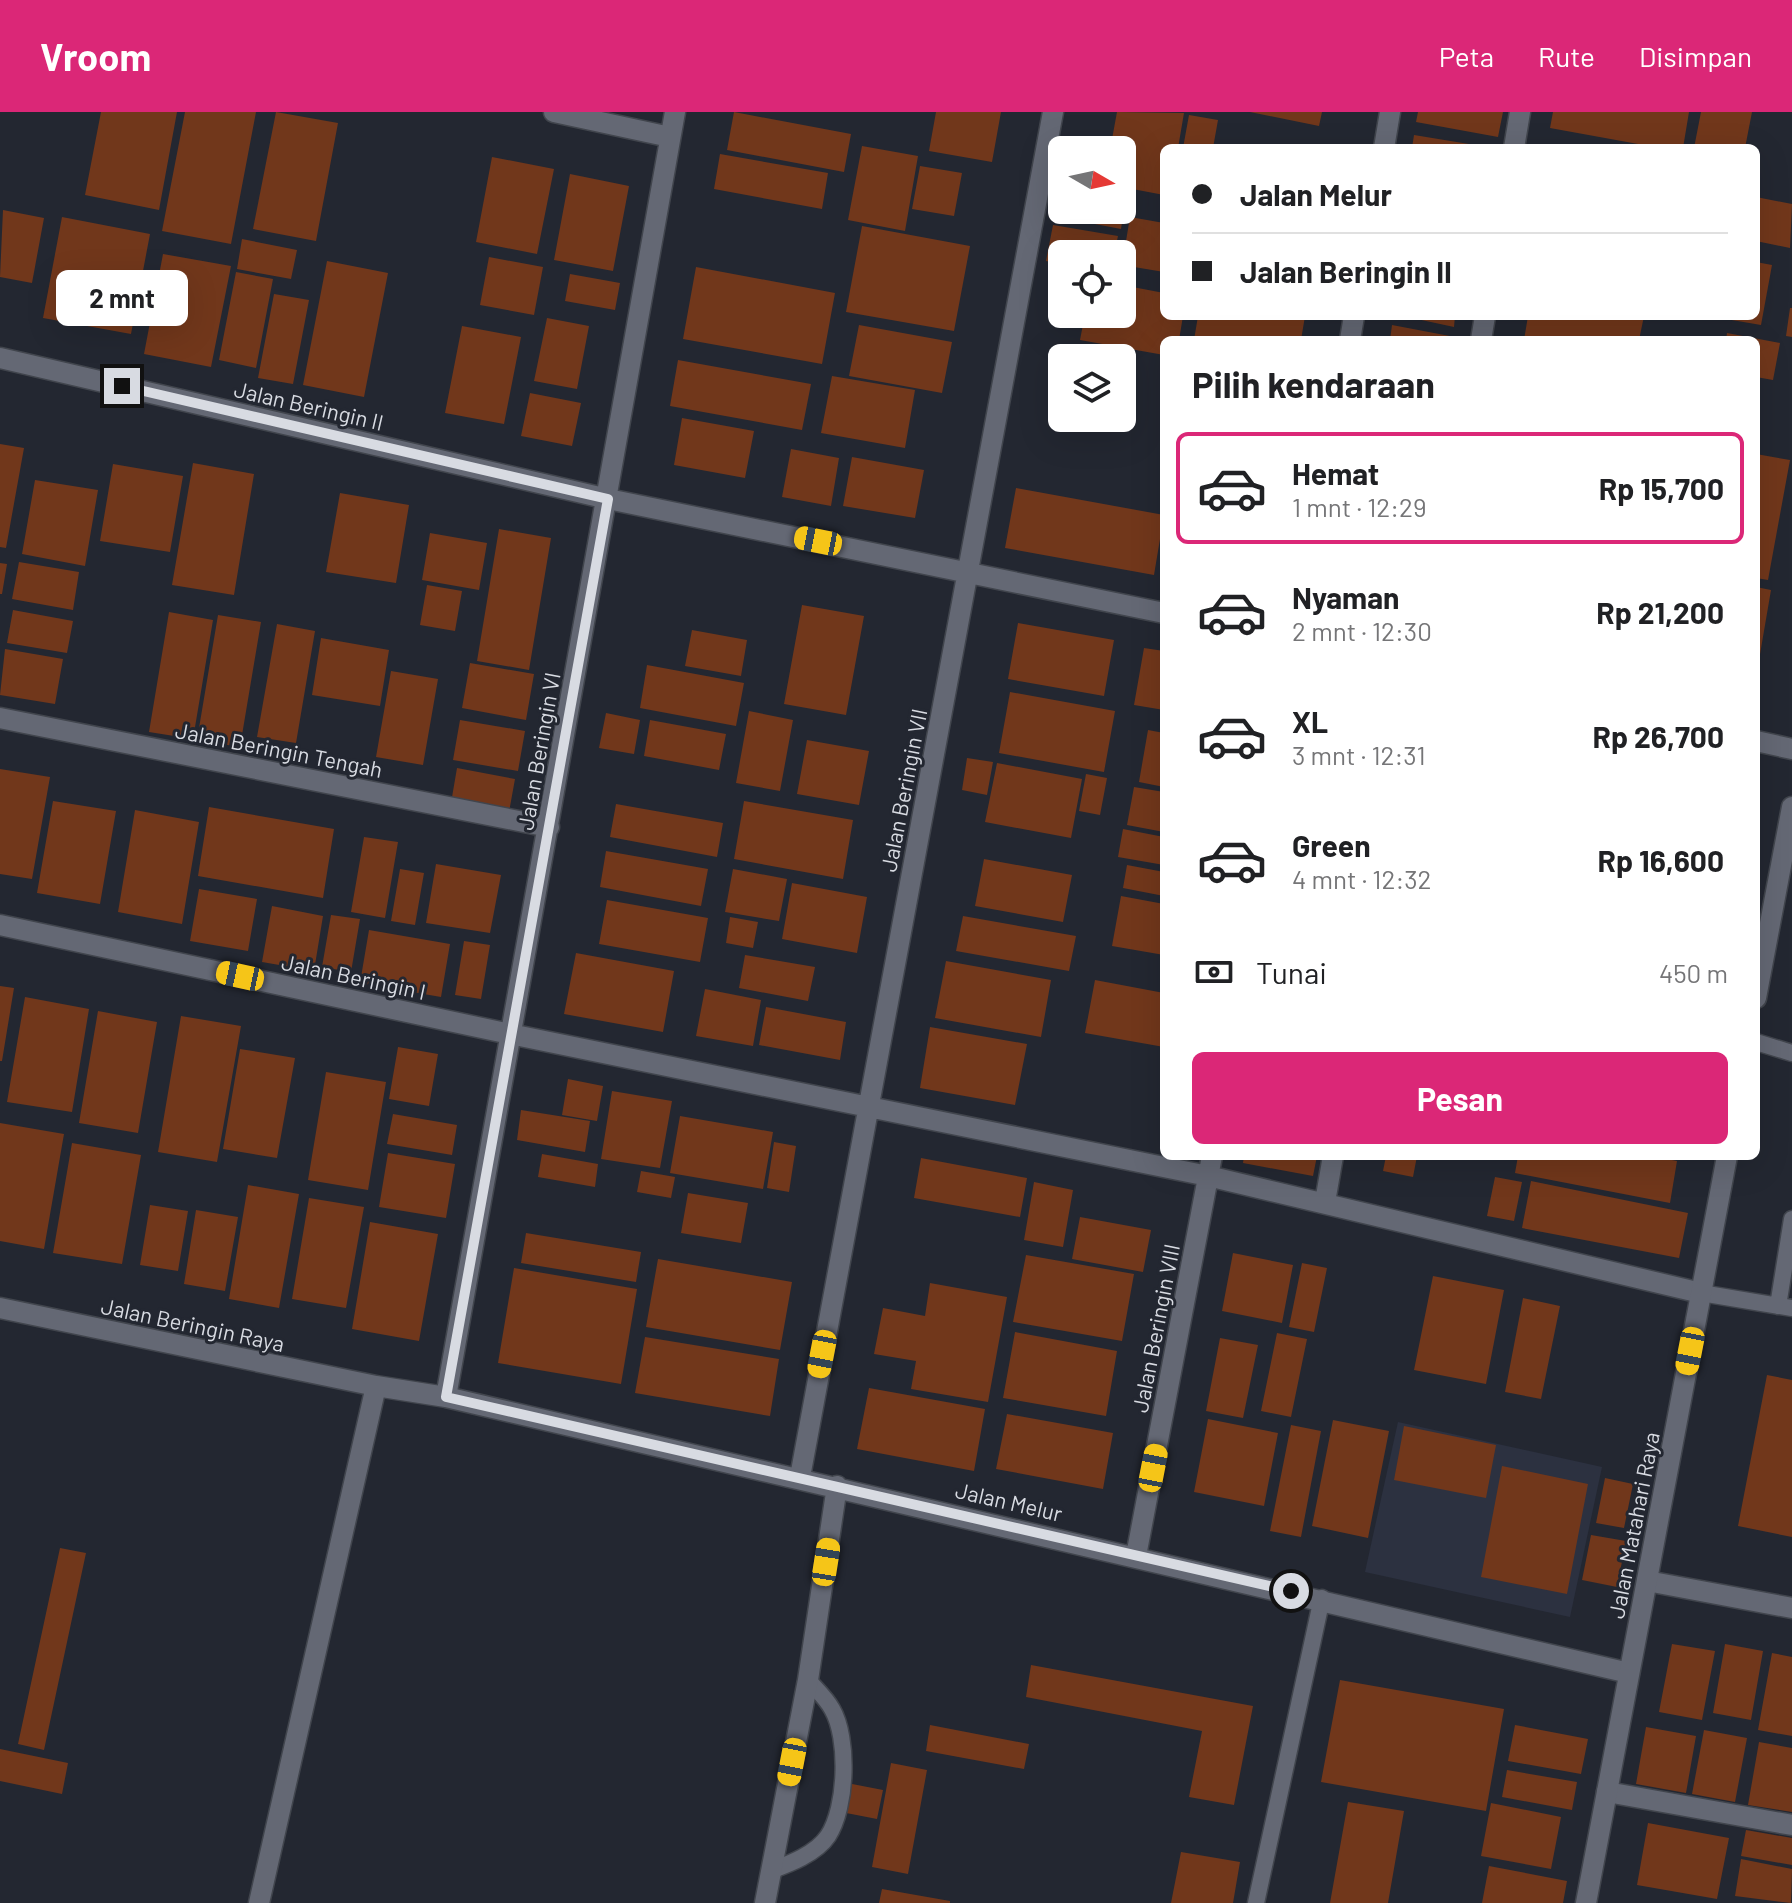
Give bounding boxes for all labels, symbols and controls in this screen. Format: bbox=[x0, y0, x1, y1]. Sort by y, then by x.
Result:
text: Vroom bbox=[40, 33, 151, 79]
text: Peta bbox=[1439, 39, 1494, 73]
text: Rute bbox=[1538, 39, 1595, 73]
text: Disimpan bbox=[1639, 39, 1752, 73]
north arrow bbox=[1048, 136, 1136, 224]
map controls bbox=[1048, 136, 1136, 432]
text: Jalan Melur bbox=[1240, 176, 1392, 212]
button: locate bbox=[1048, 240, 1136, 328]
text: Jalan Beringin II bbox=[1240, 253, 1452, 289]
callout: 2 mnt bbox=[56, 270, 188, 326]
text: 2 mnt bbox=[89, 282, 155, 313]
button: layers bbox=[1048, 344, 1136, 432]
text: Pilih kendaraan bbox=[1192, 362, 1435, 405]
route end bbox=[104, 368, 140, 404]
street label: Jalan Beringin II bbox=[232, 375, 386, 435]
icon: car bbox=[1196, 452, 1268, 524]
text: Hemat bbox=[1292, 455, 1379, 491]
text: Rp 15,700 bbox=[1599, 470, 1724, 506]
text: 1 mnt · 12:29 bbox=[1292, 491, 1426, 522]
car bbox=[792, 525, 844, 557]
icon: car bbox=[1196, 576, 1268, 648]
text: Nyaman bbox=[1292, 579, 1399, 615]
text: Rp 21,200 bbox=[1596, 594, 1724, 630]
text: 2 mnt · 12:30 bbox=[1292, 615, 1432, 646]
street label: Jalan Beringin VI bbox=[511, 670, 565, 832]
icon: car bbox=[1196, 700, 1268, 772]
text: XL bbox=[1292, 703, 1328, 739]
street label: Jalan Beringin VII bbox=[874, 706, 932, 874]
street label: Jalan Beringin Tengah bbox=[173, 716, 385, 782]
text: Rp 26,700 bbox=[1593, 718, 1724, 754]
text: 3 mnt · 12:31 bbox=[1292, 739, 1426, 770]
icon: car bbox=[1196, 824, 1268, 896]
text: Green bbox=[1292, 827, 1371, 863]
text: Rp 16,600 bbox=[1598, 842, 1724, 878]
text: 4 mnt · 12:32 bbox=[1292, 863, 1432, 894]
street label: Jalan Beringin I bbox=[279, 948, 429, 1004]
icon: cash bbox=[1192, 950, 1236, 994]
text: Tunai bbox=[1256, 954, 1327, 990]
text: 450 m bbox=[1659, 957, 1728, 988]
car bbox=[214, 959, 266, 993]
button: Pesan bbox=[1192, 1052, 1728, 1144]
street label: Jalan Beringin VIII bbox=[1126, 1241, 1184, 1415]
street label: Jalan Beringin Raya bbox=[99, 1292, 287, 1356]
car bbox=[1674, 1325, 1706, 1377]
car bbox=[806, 1328, 838, 1380]
street label: Jalan Matahari Raya bbox=[1602, 1430, 1664, 1620]
car bbox=[1137, 1442, 1169, 1494]
street label: Jalan Melur bbox=[953, 1476, 1065, 1526]
car bbox=[810, 1536, 842, 1588]
route start bbox=[1273, 1573, 1309, 1609]
car bbox=[776, 1736, 808, 1788]

